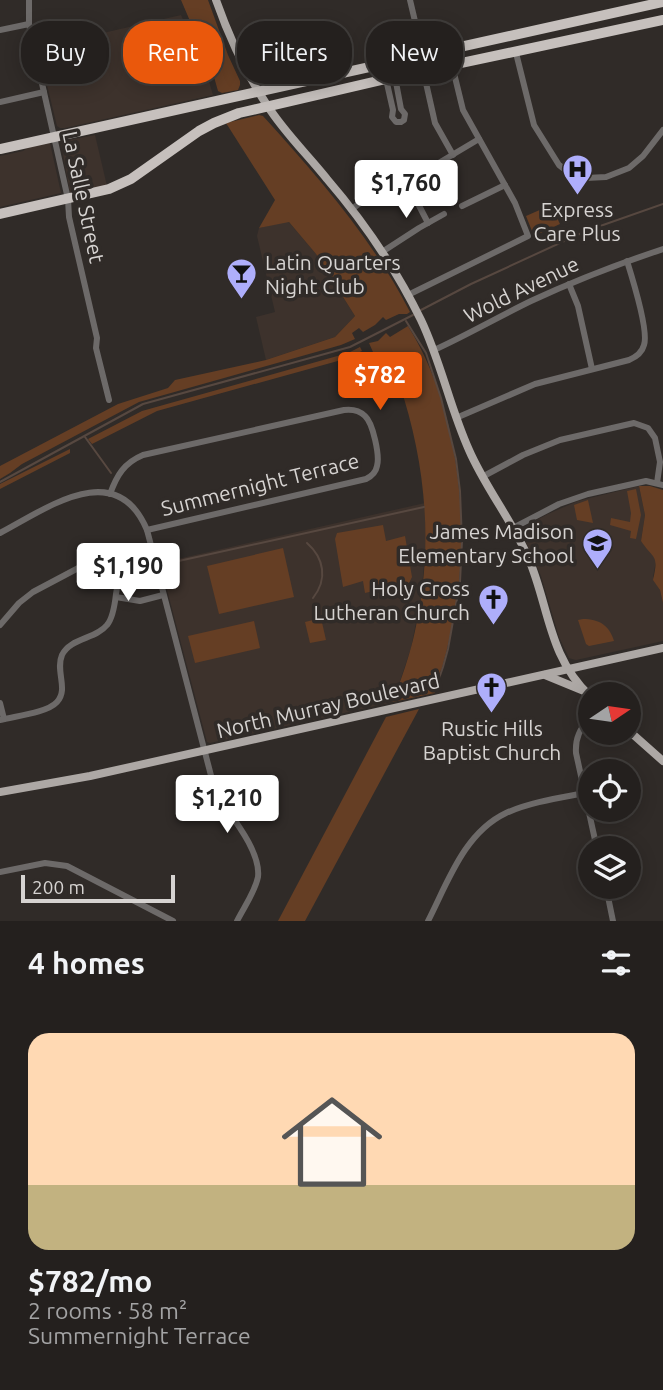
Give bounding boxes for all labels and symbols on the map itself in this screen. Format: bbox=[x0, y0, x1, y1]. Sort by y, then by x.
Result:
street label: La Salle Street bbox=[58, 129, 110, 265]
hospital icon: Express Care Plus bbox=[560, 152, 594, 196]
pin: $1,760 bbox=[349, 160, 463, 220]
place label: Express Care Plus bbox=[533, 197, 621, 245]
place label: Latin Quarters Night Club bbox=[265, 250, 401, 298]
street label: Wold Avenue bbox=[460, 251, 582, 327]
bar icon: Latin Quarters Night Club bbox=[225, 257, 259, 301]
pin: $782 bbox=[339, 352, 421, 412]
street label: Summernight Terrace bbox=[158, 448, 362, 520]
place label: James Madison Elementary School bbox=[398, 519, 574, 567]
school or university icon: James Madison Elementary School bbox=[580, 526, 614, 570]
pin: $1,190 bbox=[71, 544, 185, 603]
place label: Holy Cross Lutheran Church bbox=[313, 576, 470, 624]
church icon: Holy Cross Lutheran Church bbox=[476, 583, 510, 627]
street label: North Murray Boulevard bbox=[214, 668, 442, 742]
church icon: Rustic Hills Baptist Church bbox=[475, 671, 509, 715]
north arrow bbox=[578, 682, 640, 746]
place label: Rustic Hills Baptist Church bbox=[423, 716, 561, 764]
pin: $1,210 bbox=[170, 776, 284, 835]
scale bar bbox=[21, 872, 175, 904]

